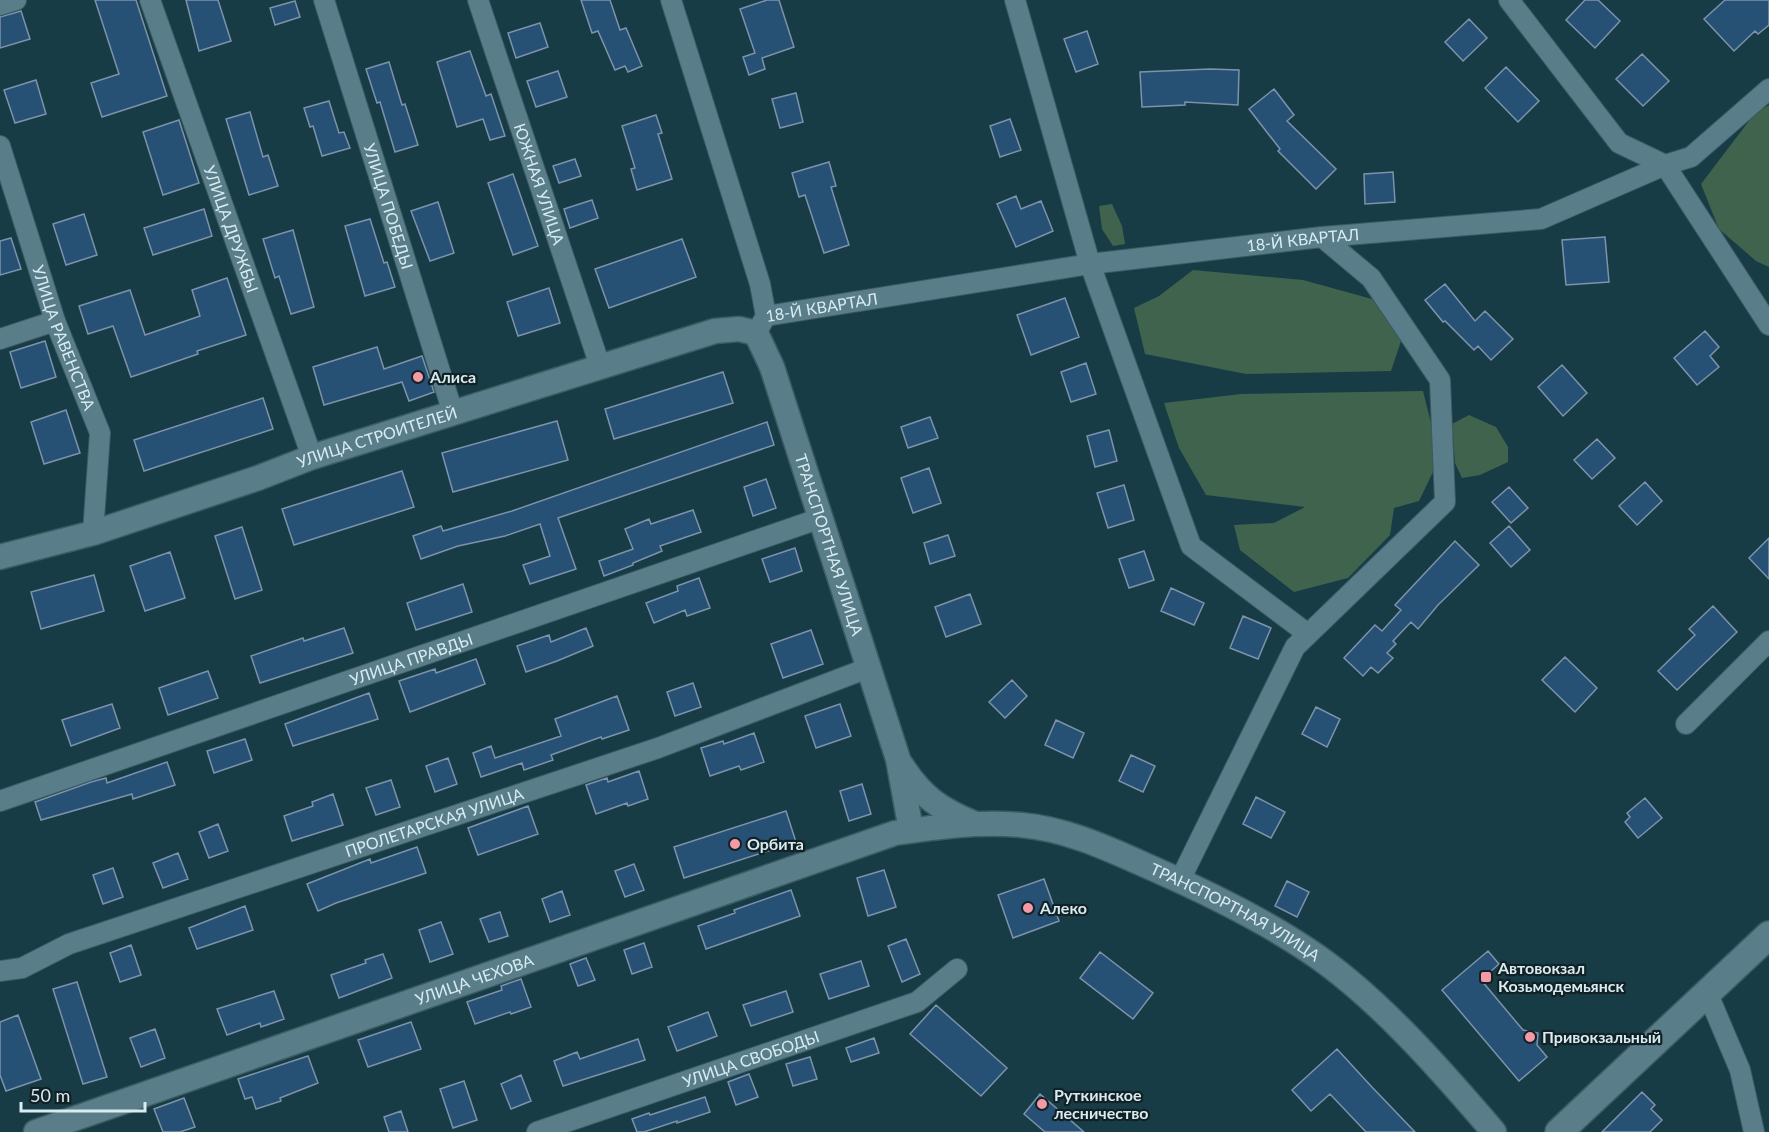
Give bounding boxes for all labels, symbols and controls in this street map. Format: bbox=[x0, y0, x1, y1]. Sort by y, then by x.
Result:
street label: ЮЖНАЯ УЛИЦА bbox=[511, 121, 569, 247]
street label: УЛИЦА ПОБЕДЫ bbox=[360, 141, 417, 271]
street label: УЛИЦА ДРУЖБЫ bbox=[200, 163, 263, 295]
street label: 18-Й КВАРТАЛ bbox=[1245, 224, 1360, 255]
street label: УЛИЦА РАВЕНСТВА bbox=[29, 263, 100, 413]
street label: 18-Й КВАРТАЛ bbox=[764, 288, 879, 325]
place label: Алиса bbox=[429, 367, 476, 386]
marker: Алиса bbox=[411, 370, 425, 384]
street label: УЛИЦА СТРОИТЕЛЕЙ bbox=[294, 402, 459, 471]
street label: ТРАНСПОРТНАЯ УЛИЦА bbox=[792, 451, 868, 638]
street label: УЛИЦА ПРАВДЫ bbox=[347, 629, 475, 689]
street label: ПРОЛЕТАРСКАЯ УЛИЦА bbox=[343, 783, 526, 860]
place label: Орбита bbox=[747, 834, 804, 853]
marker: Орбита bbox=[728, 837, 742, 851]
street label: ТРАНСПОРТНАЯ УЛИЦА bbox=[1148, 859, 1324, 965]
place label: Алеко bbox=[1039, 898, 1087, 917]
marker: Алеко bbox=[1021, 901, 1035, 915]
street label: УЛИЦА ЧЕХОВА bbox=[412, 950, 536, 1008]
place label: Автовокзал Козьмодемьянск bbox=[1497, 958, 1625, 995]
marker: Автовокзал Козьмодемьянск bbox=[1479, 970, 1493, 984]
street label: УЛИЦА СВОБОДЫ bbox=[680, 1026, 822, 1091]
place label: Привокзальный bbox=[1542, 1027, 1661, 1046]
marker: Привокзальный bbox=[1523, 1030, 1537, 1044]
scale bar bbox=[21, 1075, 146, 1113]
text: 50 m bbox=[30, 1084, 70, 1106]
place label: Руткинское лесничество bbox=[1054, 1085, 1148, 1122]
marker: Руткинское лесничество bbox=[1035, 1097, 1049, 1111]

